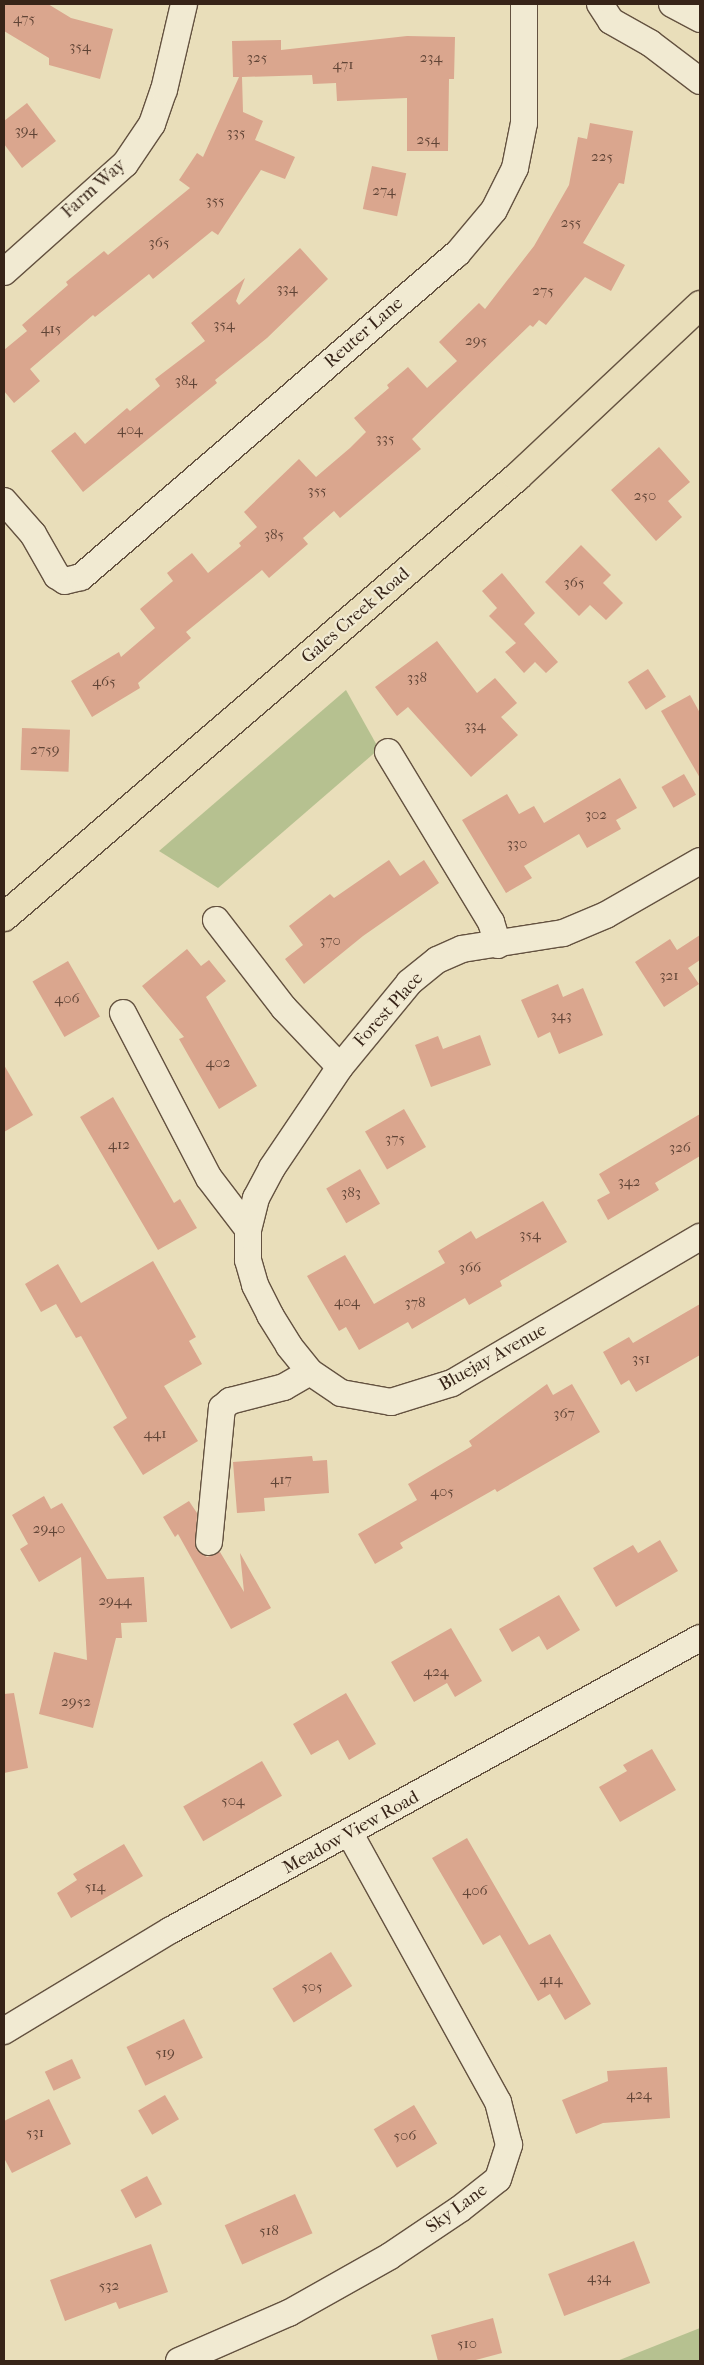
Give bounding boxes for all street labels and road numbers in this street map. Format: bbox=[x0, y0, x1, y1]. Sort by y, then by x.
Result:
street label: Farm Way bbox=[58, 155, 130, 223]
street label: Reuter Lane bbox=[320, 293, 408, 373]
street label: Gales Creek Road bbox=[298, 563, 414, 669]
street label: Forest Place bbox=[350, 968, 428, 1052]
street label: Bluejay Avenue bbox=[435, 1320, 551, 1396]
street label: Meadow View Road bbox=[279, 1787, 423, 1879]
street label: Sky Lane bbox=[422, 2180, 492, 2238]

